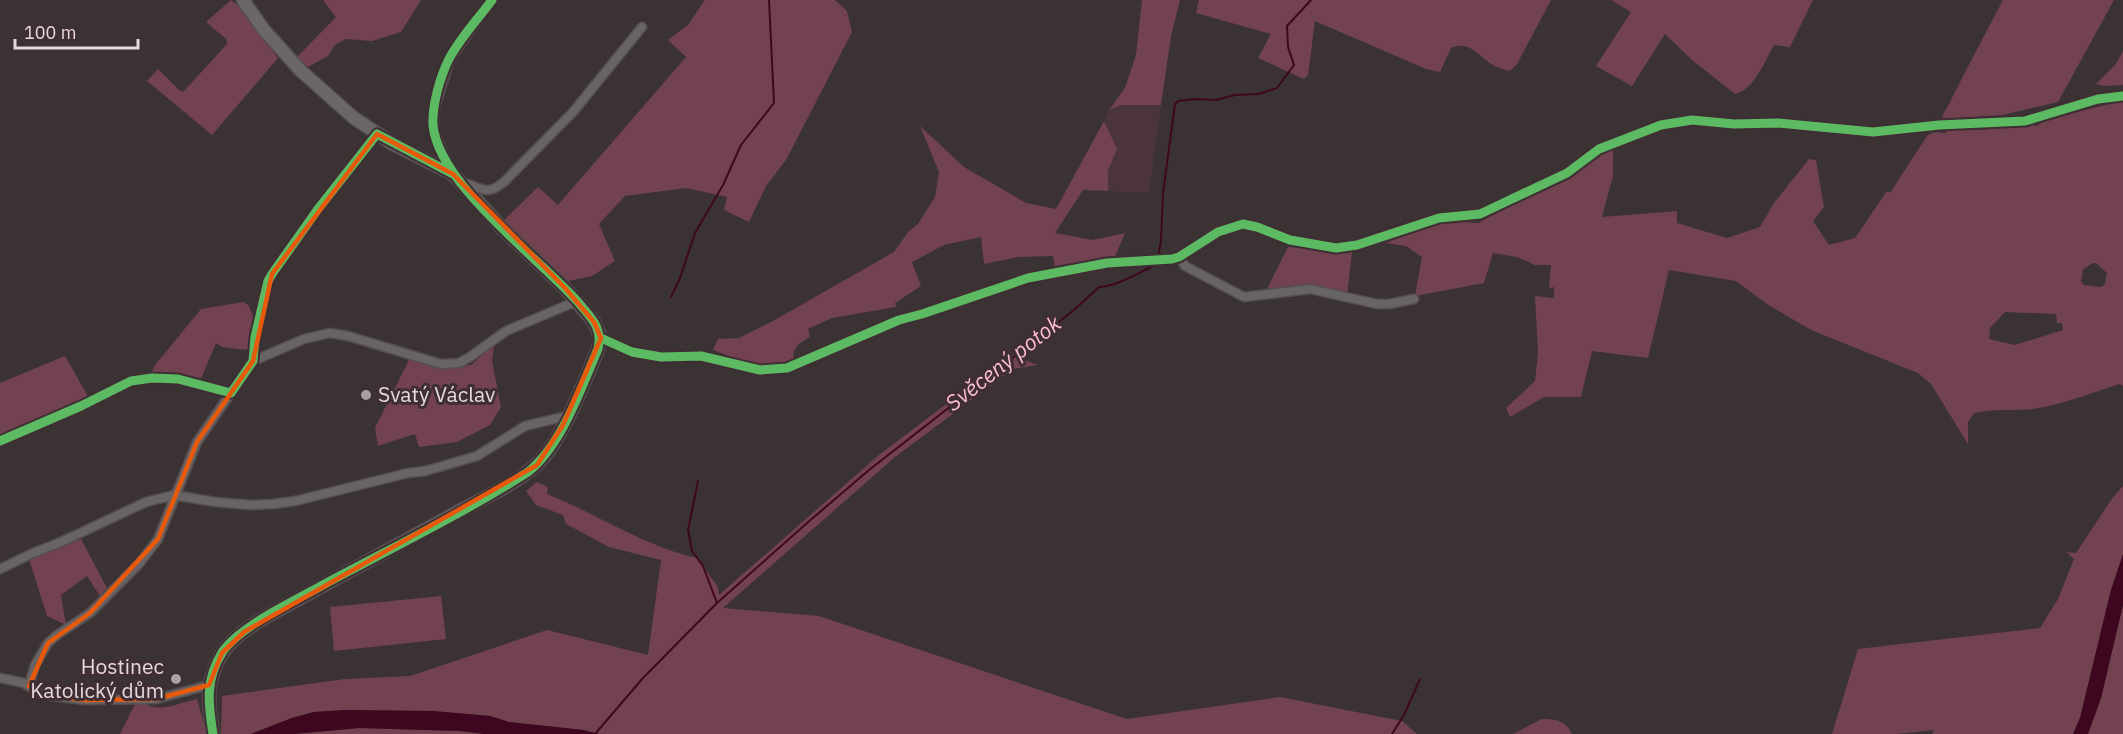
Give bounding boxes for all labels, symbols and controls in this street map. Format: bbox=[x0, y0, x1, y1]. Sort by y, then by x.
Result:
scale bar bbox=[15, 12, 138, 50]
text: 100 m bbox=[24, 21, 76, 44]
water label: Svěcený potok bbox=[939, 308, 1067, 417]
place label: Svatý Václav bbox=[378, 380, 495, 408]
marker: Svatý Václav bbox=[359, 388, 373, 402]
place label: Hostinec Katolický dům bbox=[30, 652, 164, 704]
marker: Hostinec Katolický dům bbox=[169, 672, 183, 686]

